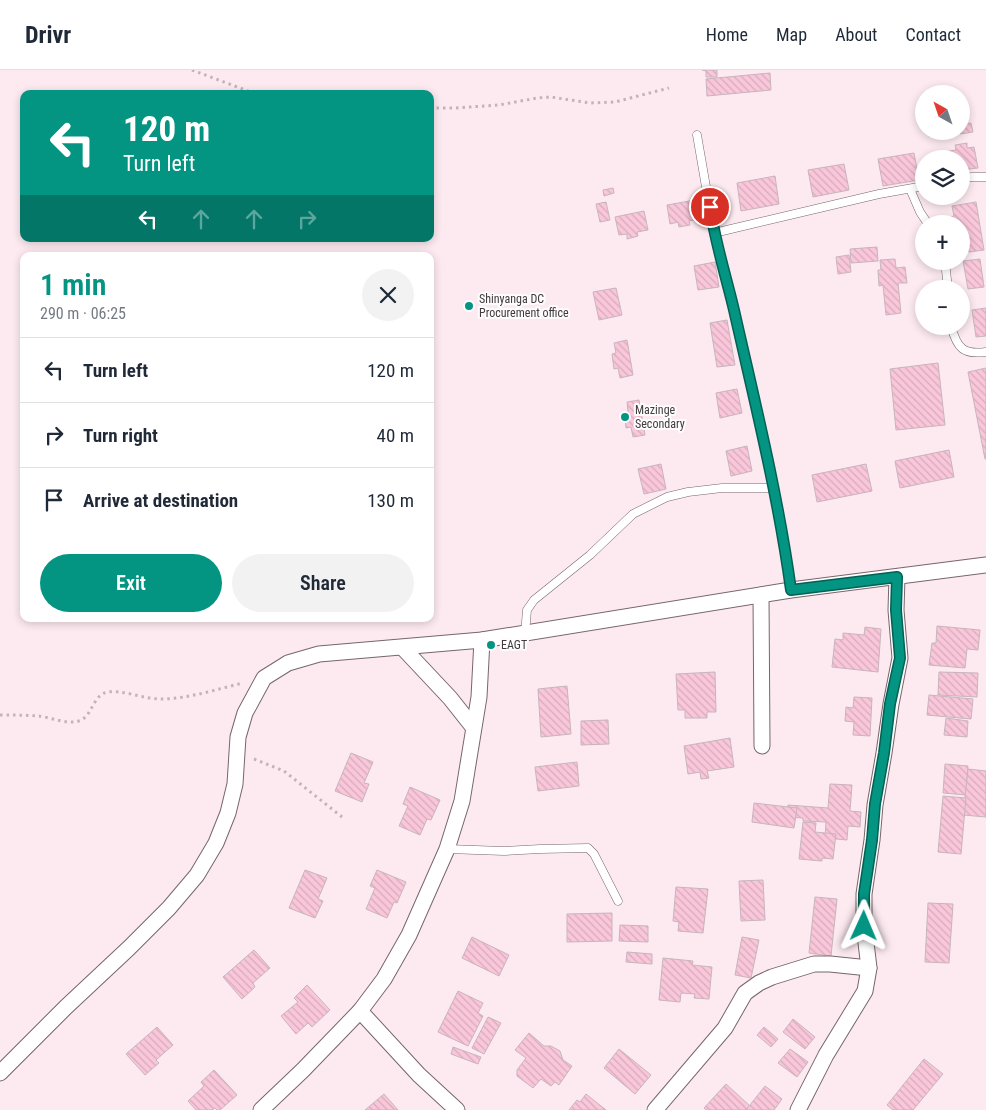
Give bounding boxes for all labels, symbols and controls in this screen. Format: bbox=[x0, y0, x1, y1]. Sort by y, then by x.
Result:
text: Drivr bbox=[25, 21, 71, 49]
text: Home bbox=[706, 24, 748, 45]
text: Map bbox=[776, 24, 807, 45]
text: About bbox=[835, 24, 877, 45]
text: Contact bbox=[905, 24, 961, 45]
north arrow bbox=[915, 85, 970, 140]
map controls bbox=[915, 85, 970, 335]
text: 120 m bbox=[123, 109, 210, 150]
icon: left bbox=[40, 110, 105, 175]
button: layers bbox=[915, 150, 970, 205]
text: Turn left bbox=[123, 151, 195, 176]
pin bbox=[689, 186, 731, 228]
icon: arrive bbox=[696, 193, 724, 221]
icon: left bbox=[134, 205, 162, 233]
icon: ahead bbox=[187, 205, 215, 233]
icon: ahead bbox=[240, 205, 268, 233]
icon: right bbox=[293, 205, 321, 233]
button: + bbox=[915, 215, 970, 270]
text: 1 min bbox=[40, 267, 106, 302]
button: close bbox=[362, 269, 414, 321]
button: − bbox=[915, 280, 970, 335]
place label: Shinyanga DC Procurement office bbox=[479, 292, 569, 320]
marker: Shinyanga DC Procurement office bbox=[463, 300, 475, 312]
text: 290 m · 06:25 bbox=[40, 304, 126, 323]
icon: left bbox=[40, 356, 68, 384]
text: Turn left bbox=[83, 359, 148, 382]
text: 120 m bbox=[367, 359, 414, 382]
place label: Mazinge Secondary bbox=[635, 403, 685, 431]
marker: Mazinge Secondary bbox=[619, 411, 631, 423]
icon: right bbox=[40, 421, 68, 449]
text: Turn right bbox=[83, 424, 158, 447]
text: 40 m bbox=[377, 424, 414, 447]
icon: arrive bbox=[40, 486, 68, 514]
text: Arrive at destination bbox=[83, 489, 238, 512]
text: 130 m bbox=[367, 489, 414, 512]
button: Exit bbox=[40, 554, 222, 612]
button: Share bbox=[232, 554, 414, 612]
place label: EAGT bbox=[501, 638, 527, 652]
marker: EAGT bbox=[485, 639, 497, 651]
position arrow bbox=[837, 899, 889, 951]

